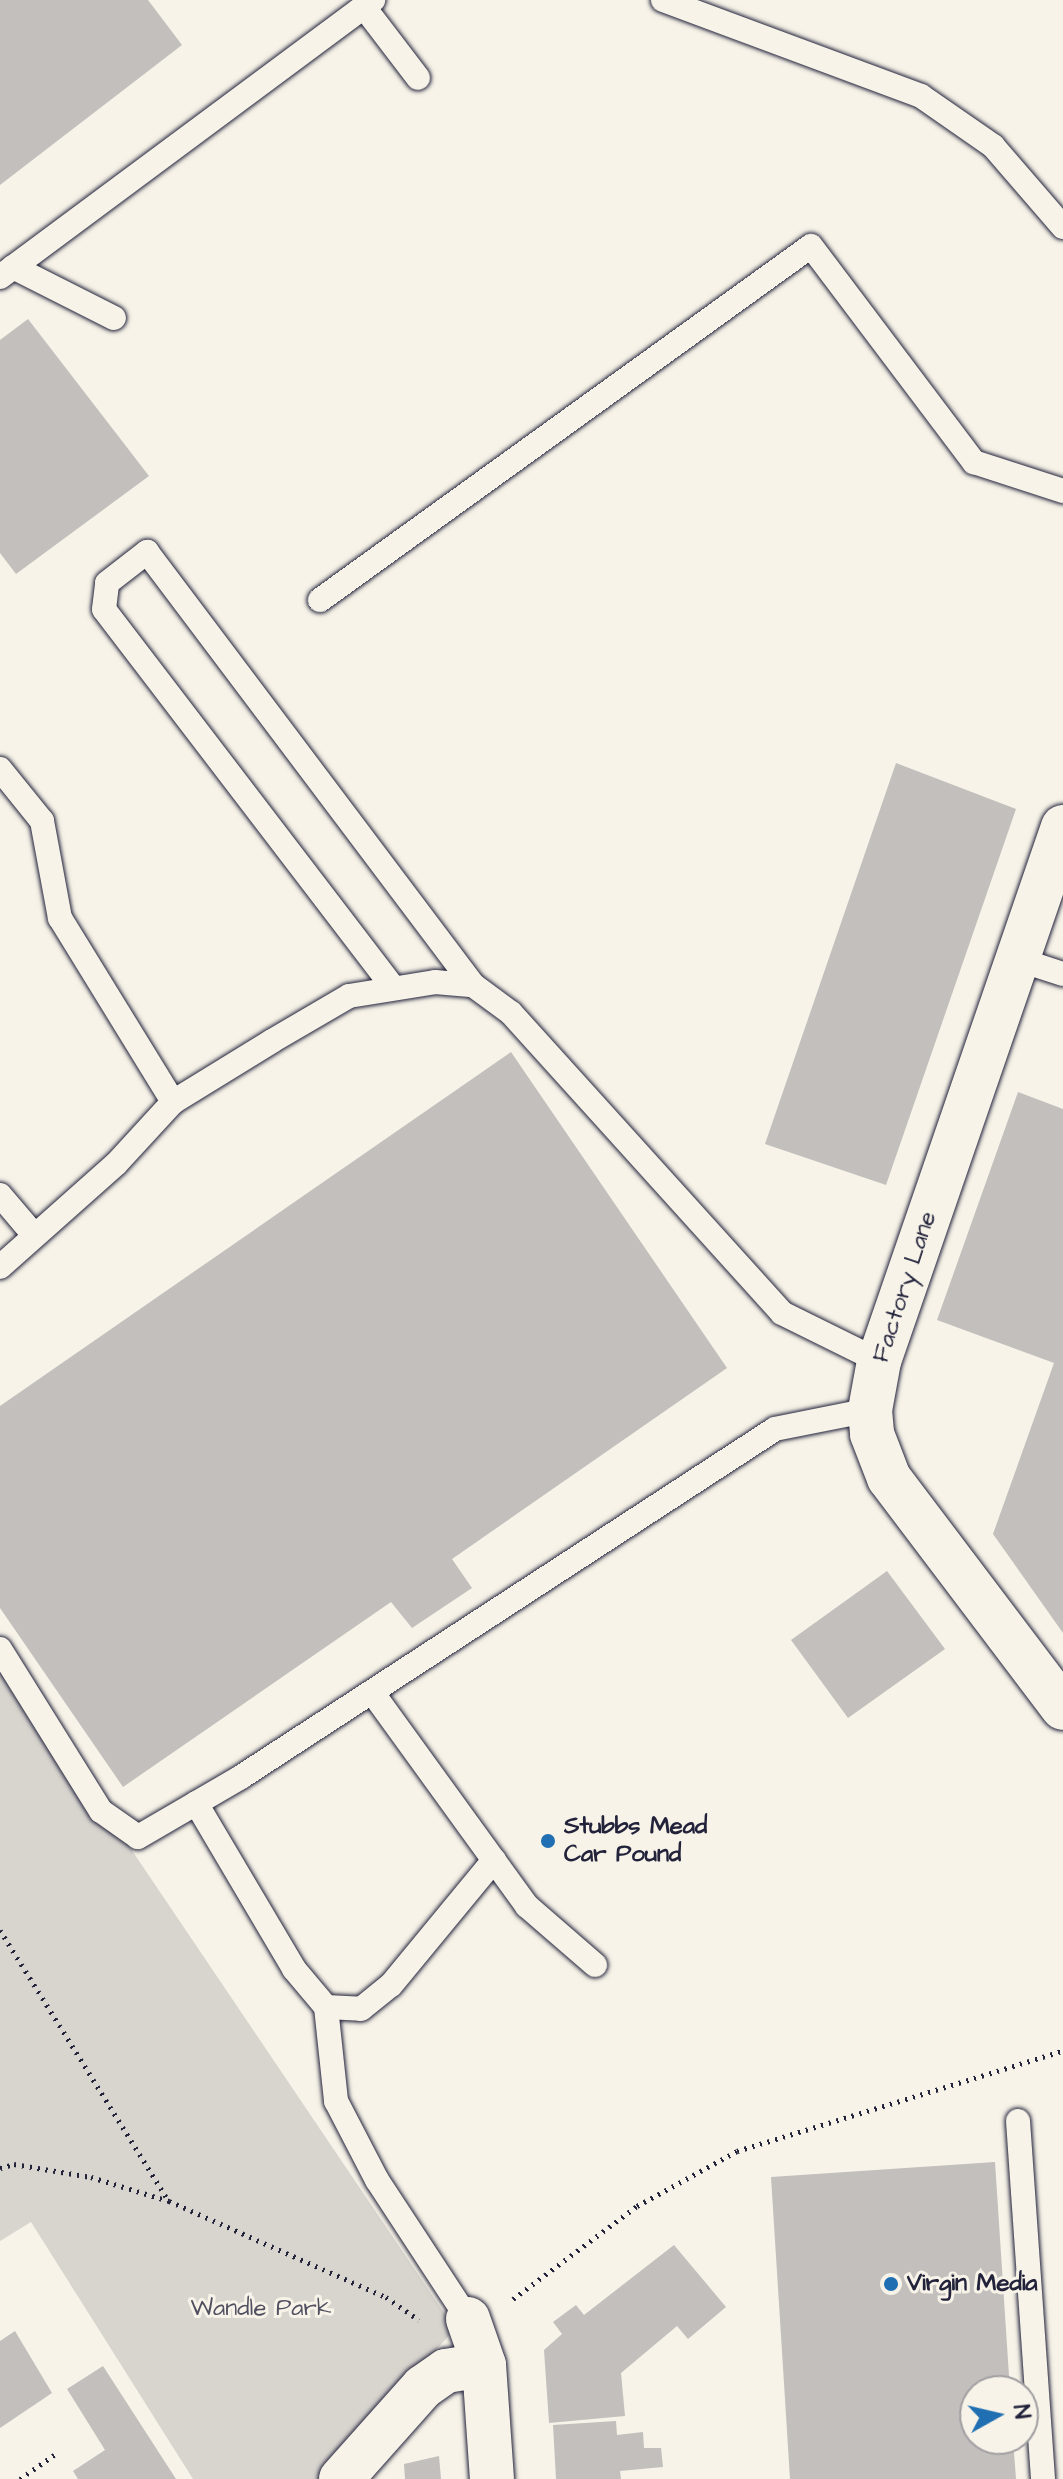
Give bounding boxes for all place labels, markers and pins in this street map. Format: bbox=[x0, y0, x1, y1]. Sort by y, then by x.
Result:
place label: Stubbs Mead Car Pound bbox=[564, 1813, 707, 1869]
marker: Stubbs Mead Car Pound bbox=[539, 1832, 557, 1850]
place label: Virgin Media bbox=[907, 2270, 1038, 2298]
marker: Virgin Media bbox=[882, 2275, 900, 2293]

